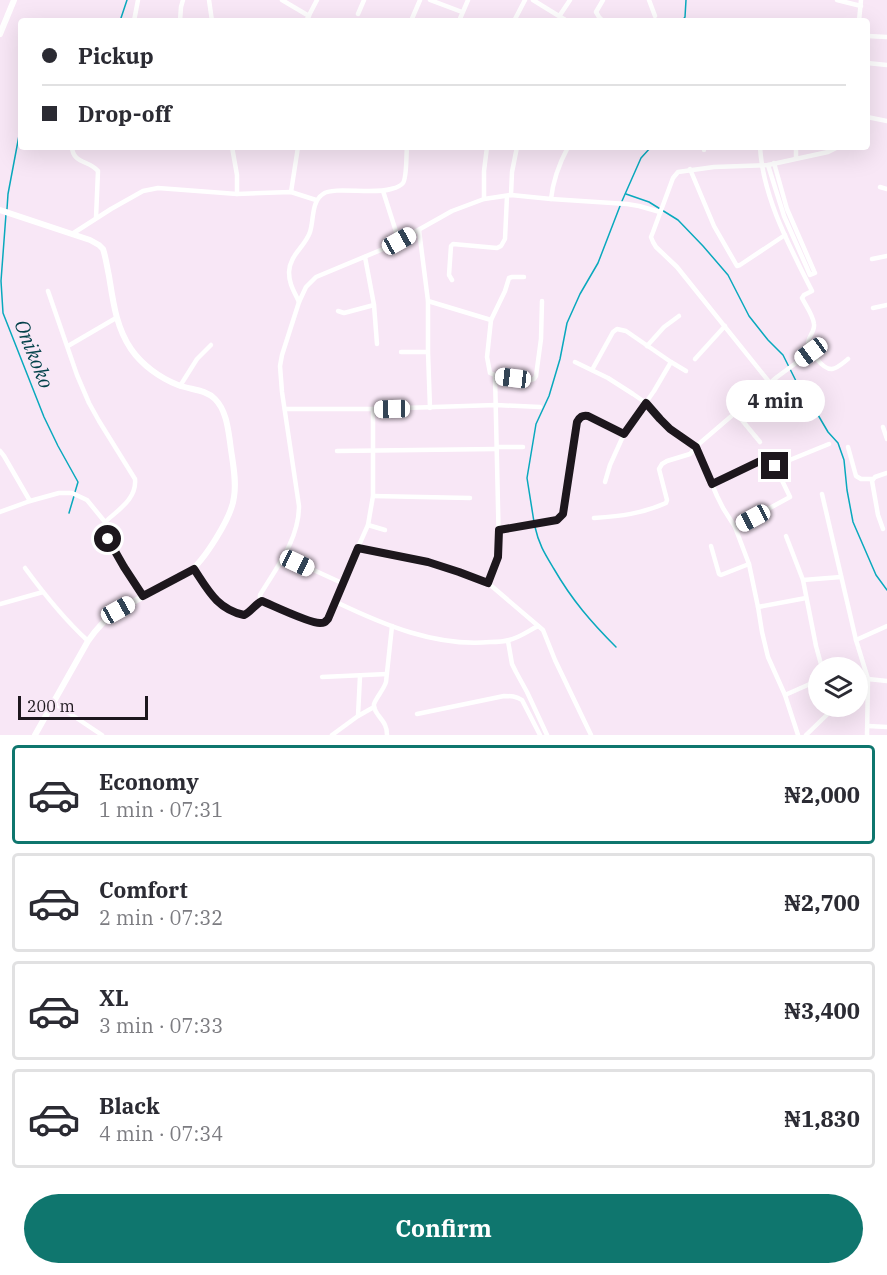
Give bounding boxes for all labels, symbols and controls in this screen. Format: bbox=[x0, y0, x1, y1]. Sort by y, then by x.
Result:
text: Pickup bbox=[78, 41, 154, 70]
text: Drop-off bbox=[78, 99, 172, 128]
car bbox=[379, 224, 419, 258]
water label: Onikoko bbox=[8, 315, 60, 392]
car bbox=[791, 334, 831, 370]
car bbox=[494, 367, 532, 389]
callout: 4 min bbox=[726, 379, 824, 421]
text: 4 min bbox=[748, 387, 804, 414]
car bbox=[374, 400, 410, 418]
route end bbox=[761, 452, 788, 479]
car bbox=[733, 502, 773, 534]
route start bbox=[94, 525, 121, 552]
car bbox=[277, 547, 317, 579]
car bbox=[98, 593, 138, 627]
map controls bbox=[808, 657, 868, 717]
button: layers bbox=[808, 657, 868, 717]
scale bar bbox=[18, 693, 148, 720]
text: 200 m bbox=[27, 696, 75, 716]
text: Economy bbox=[99, 767, 199, 796]
icon: car bbox=[27, 768, 81, 822]
text: ₦2,000 bbox=[784, 780, 860, 809]
text: 1 min · 07:31 bbox=[99, 796, 223, 823]
text: Comfort bbox=[99, 875, 188, 904]
icon: car bbox=[27, 876, 81, 930]
text: ₦2,700 bbox=[784, 888, 860, 917]
text: 2 min · 07:32 bbox=[99, 904, 223, 931]
text: XL bbox=[99, 983, 129, 1012]
icon: car bbox=[27, 984, 81, 1038]
text: ₦3,400 bbox=[784, 996, 860, 1025]
text: 3 min · 07:33 bbox=[99, 1012, 223, 1039]
text: Black bbox=[99, 1091, 160, 1120]
icon: car bbox=[27, 1092, 81, 1146]
text: ₦1,830 bbox=[784, 1104, 860, 1133]
text: 4 min · 07:34 bbox=[99, 1120, 223, 1147]
button: Confirm bbox=[24, 1194, 863, 1263]

